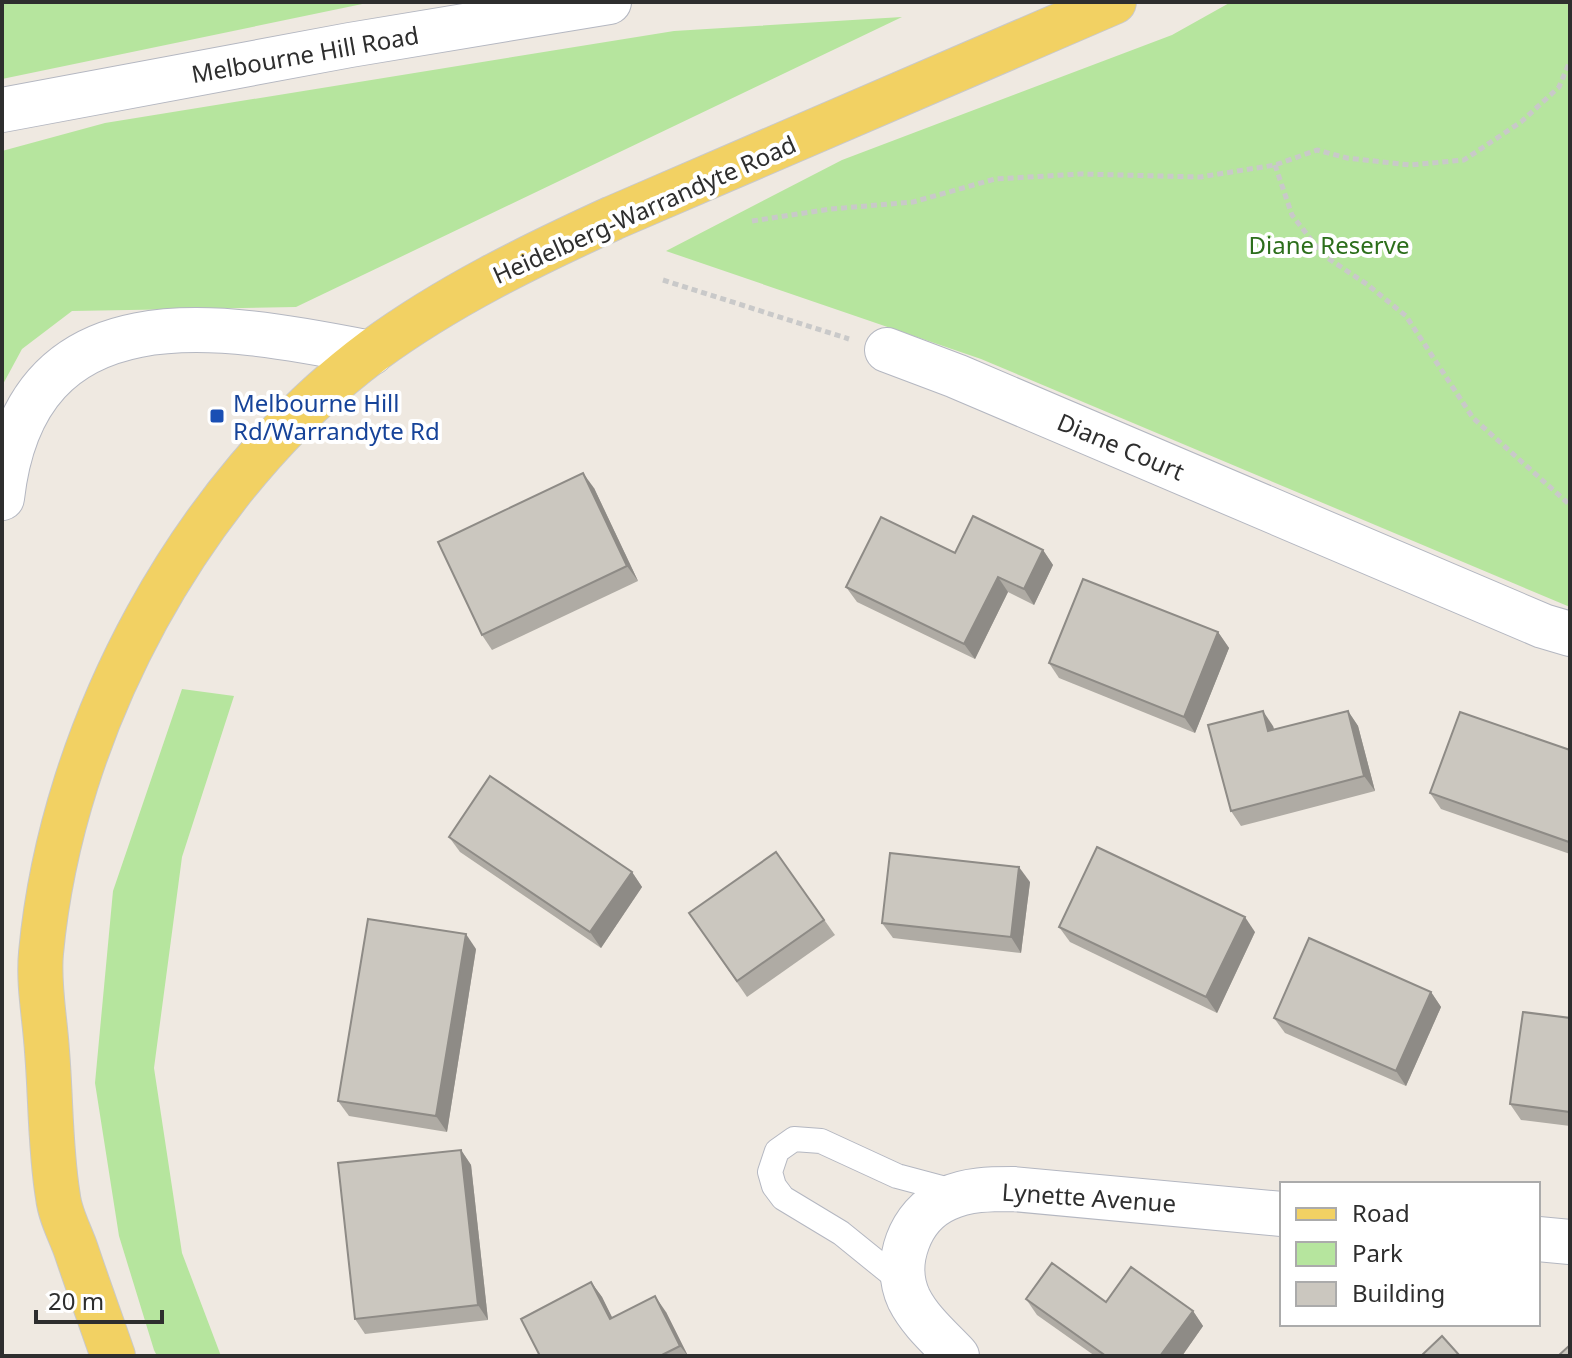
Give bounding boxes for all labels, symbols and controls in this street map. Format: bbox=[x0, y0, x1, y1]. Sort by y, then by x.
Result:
street label: Melbourne Hill Road bbox=[189, 18, 421, 90]
street label: Heidelberg-Warrandyte Road bbox=[487, 127, 801, 291]
park label: Diane Reserve bbox=[1249, 228, 1409, 261]
place label: Melbourne Hill Rd/Warrandyte Rd bbox=[233, 386, 440, 447]
street label: Diane Court bbox=[1052, 404, 1190, 488]
marker: Melbourne Hill Rd/Warrandyte Rd bbox=[208, 407, 226, 425]
street label: Lynette Avenue bbox=[1001, 1174, 1177, 1220]
legend bbox=[1280, 1182, 1540, 1326]
text: Road bbox=[1352, 1196, 1410, 1229]
text: Park bbox=[1352, 1236, 1403, 1269]
scale bar bbox=[36, 1274, 162, 1324]
text: Building bbox=[1352, 1276, 1445, 1309]
text: 20 m bbox=[48, 1284, 104, 1317]

